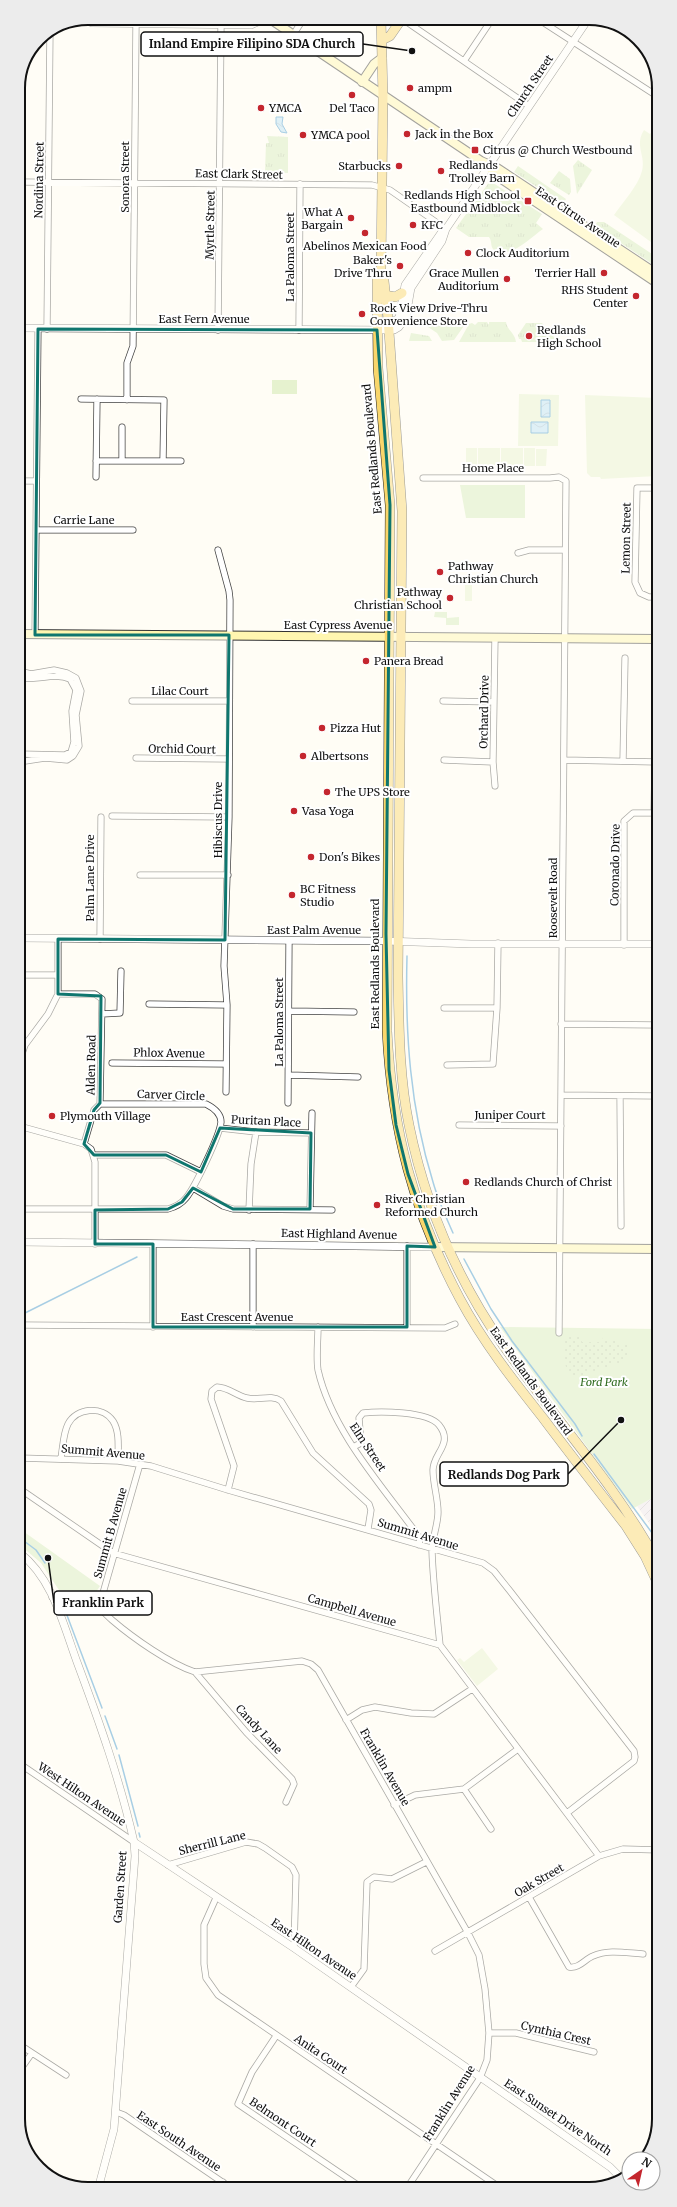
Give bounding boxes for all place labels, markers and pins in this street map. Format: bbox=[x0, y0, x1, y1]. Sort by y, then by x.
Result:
callout: Inland Empire Filipino SDA Church bbox=[141, 32, 363, 56]
place label: ampm bbox=[418, 81, 452, 95]
marker: ampm bbox=[405, 83, 415, 93]
marker: Del Taco bbox=[347, 90, 357, 100]
place label: YMCA bbox=[268, 101, 302, 115]
place label: Del Taco bbox=[329, 101, 375, 115]
marker: YMCA bbox=[256, 103, 266, 113]
place label: Jack in the Box bbox=[414, 127, 494, 141]
place label: YMCA pool bbox=[310, 128, 370, 142]
marker: Jack in the Box bbox=[402, 129, 412, 139]
marker: YMCA pool bbox=[298, 130, 308, 140]
place label: Citrus @ Church Westbound bbox=[483, 143, 633, 157]
marker: Citrus @ Church Westbound bbox=[470, 145, 480, 155]
place label: Redlands Trolley Barn bbox=[449, 158, 516, 185]
place label: Starbucks bbox=[338, 159, 391, 173]
marker: Starbucks bbox=[394, 161, 404, 171]
marker: Redlands Trolley Barn bbox=[436, 166, 446, 176]
place label: Redlands High School Eastbound Midblock bbox=[404, 188, 521, 215]
marker: Redlands High School Eastbound Midblock bbox=[523, 196, 533, 206]
place label: What A Bargain bbox=[301, 205, 344, 232]
marker: What A Bargain bbox=[346, 213, 356, 223]
place label: KFC bbox=[421, 218, 443, 232]
marker: KFC bbox=[408, 220, 418, 230]
marker: Abelinos Mexican Food bbox=[360, 228, 370, 238]
place label: Abelinos Mexican Food bbox=[302, 239, 427, 253]
place label: Clock Auditorium bbox=[476, 246, 569, 260]
marker: Clock Auditorium bbox=[463, 248, 473, 258]
place label: Baker's Drive Thru bbox=[334, 253, 392, 280]
marker: Baker's Drive Thru bbox=[395, 261, 405, 271]
place label: Grace Mullen Auditorium bbox=[429, 266, 500, 293]
place label: Terrier Hall bbox=[535, 266, 597, 280]
marker: Terrier Hall bbox=[599, 268, 609, 278]
marker: Grace Mullen Auditorium bbox=[502, 274, 512, 284]
place label: RHS Student Center bbox=[561, 283, 629, 310]
marker: RHS Student Center bbox=[631, 291, 641, 301]
place label: Rock View Drive-Thru Convenience Store bbox=[370, 301, 488, 328]
marker: Rock View Drive-Thru Convenience Store bbox=[357, 309, 367, 319]
place label: Redlands High School bbox=[537, 323, 602, 350]
marker: Redlands High School bbox=[524, 331, 534, 341]
place label: Pathway Christian Church bbox=[448, 559, 539, 586]
marker: Pathway Christian Church bbox=[435, 567, 445, 577]
place label: Pathway Christian School bbox=[354, 585, 443, 612]
marker: Pathway Christian School bbox=[445, 593, 455, 603]
place label: Panera Bread bbox=[374, 654, 444, 668]
marker: Panera Bread bbox=[361, 656, 371, 666]
place label: Pizza Hut bbox=[330, 721, 382, 735]
marker: Pizza Hut bbox=[317, 723, 327, 733]
place label: Albertsons bbox=[310, 749, 369, 763]
marker: Albertsons bbox=[298, 751, 308, 761]
place label: The UPS Store bbox=[335, 785, 410, 799]
marker: The UPS Store bbox=[322, 787, 332, 797]
place label: Vasa Yoga bbox=[301, 804, 354, 818]
marker: Vasa Yoga bbox=[289, 806, 299, 816]
place label: Don's Bikes bbox=[319, 850, 380, 864]
marker: Don's Bikes bbox=[306, 852, 316, 862]
place label: BC Fitness Studio bbox=[300, 882, 356, 909]
marker: BC Fitness Studio bbox=[287, 890, 297, 900]
place label: Plymouth Village bbox=[60, 1109, 151, 1123]
marker: Plymouth Village bbox=[47, 1111, 57, 1121]
place label: Redlands Church of Christ bbox=[474, 1175, 613, 1189]
marker: Redlands Church of Christ bbox=[461, 1177, 471, 1187]
place label: River Christian Reformed Church bbox=[385, 1192, 479, 1219]
marker: River Christian Reformed Church bbox=[372, 1200, 382, 1210]
callout: Redlands Dog Park bbox=[440, 1462, 568, 1486]
callout: Franklin Park bbox=[54, 1591, 152, 1615]

